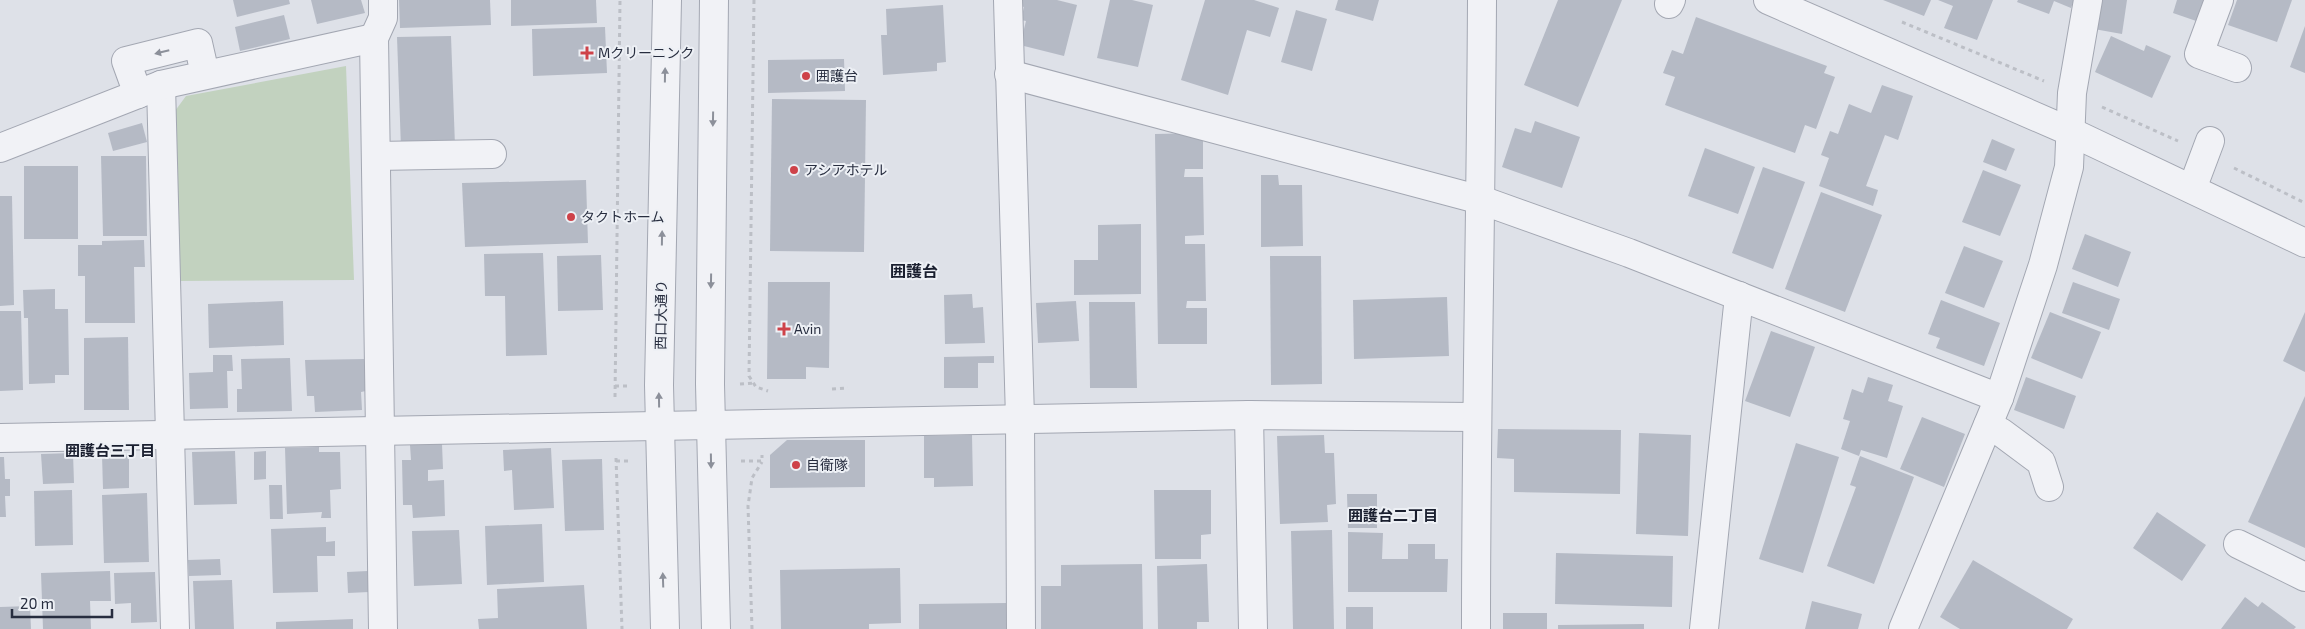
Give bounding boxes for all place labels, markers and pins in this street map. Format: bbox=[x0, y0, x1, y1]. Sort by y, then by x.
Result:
place label: Mクリーニンク bbox=[598, 44, 694, 61]
marker: Mクリーニンク bbox=[580, 46, 594, 60]
place label: 囲護台 bbox=[816, 67, 858, 84]
marker: 囲護台 bbox=[800, 70, 812, 82]
place label: アシアホテル bbox=[804, 161, 887, 178]
marker: アシアホテル bbox=[788, 164, 800, 176]
place label: タクトホーム bbox=[581, 208, 665, 225]
marker: タクトホーム bbox=[565, 211, 577, 223]
place label: Avin bbox=[794, 320, 821, 337]
marker: Avin bbox=[778, 323, 790, 335]
place label: 自衛隊 bbox=[806, 456, 848, 473]
marker: 自衛隊 bbox=[790, 459, 802, 471]

